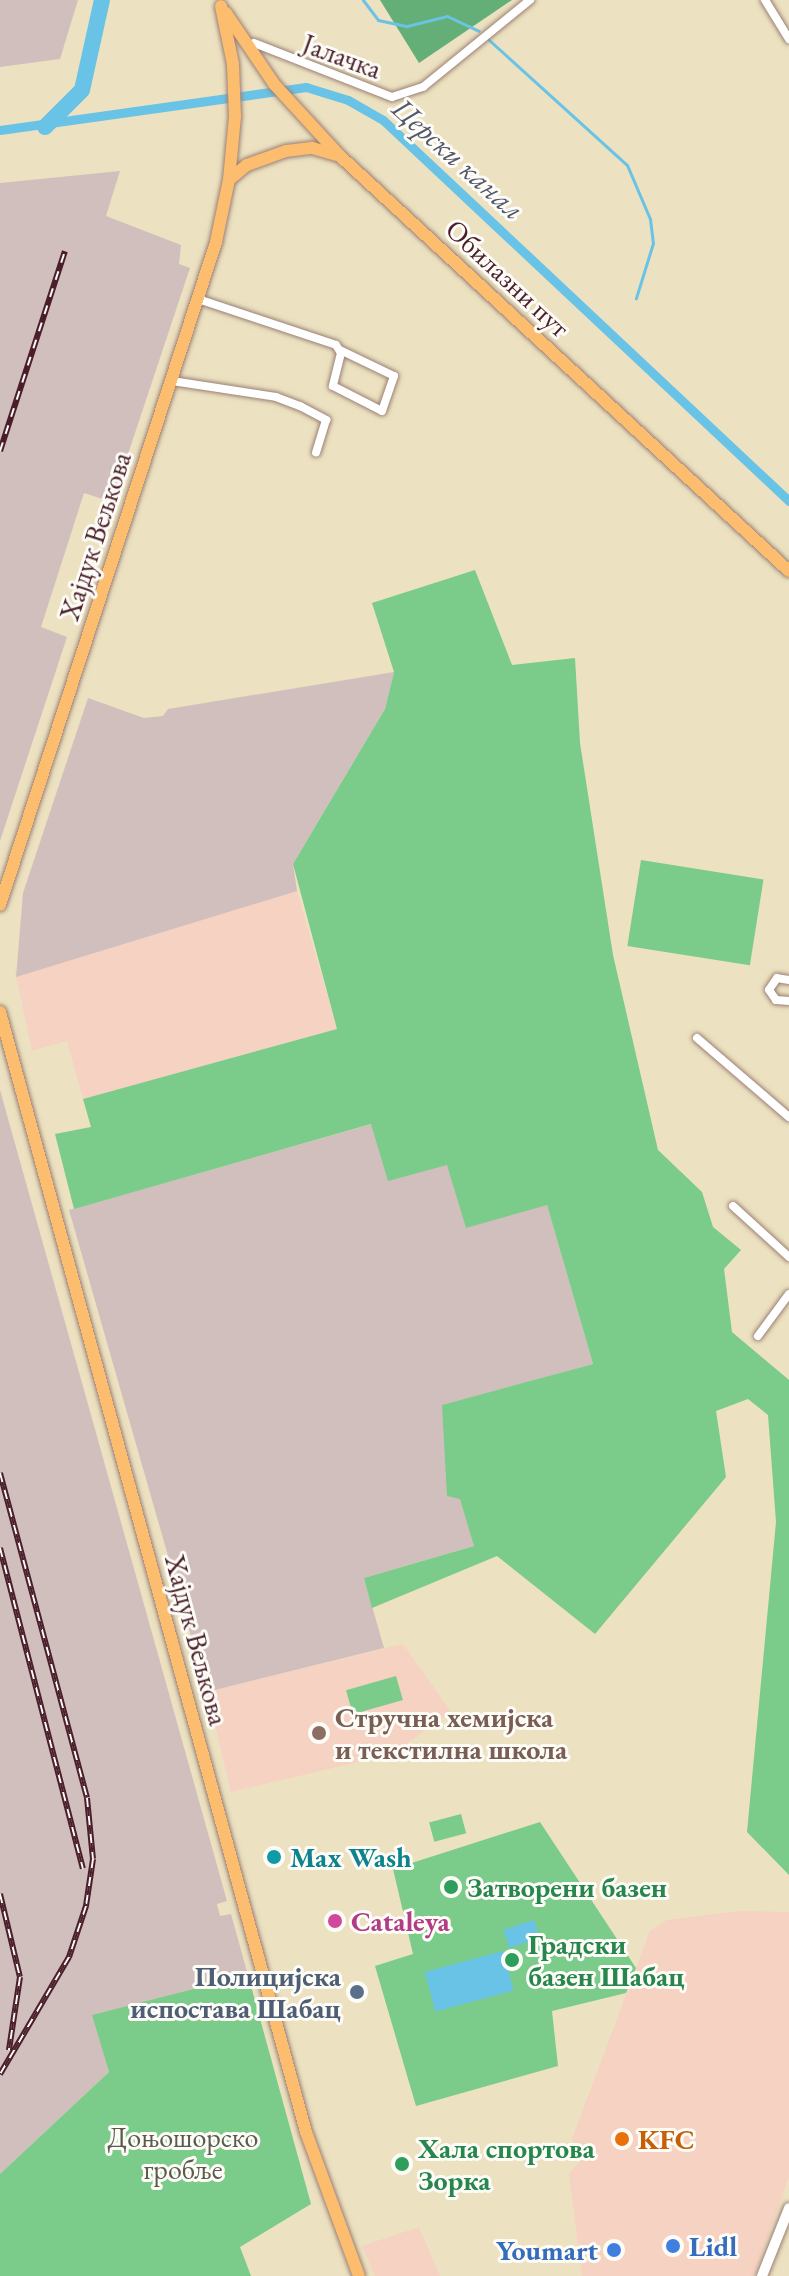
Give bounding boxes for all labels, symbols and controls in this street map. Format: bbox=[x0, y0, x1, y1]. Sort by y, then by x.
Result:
street label: Јалачка bbox=[298, 26, 386, 86]
water label: Церски канал bbox=[385, 90, 531, 228]
street label: Обилазни пут bbox=[439, 212, 577, 344]
street label: Хајдук Вељкова bbox=[52, 448, 138, 624]
street label: Хајдук Вељкова bbox=[158, 1551, 236, 1729]
place label: Стручна хемијска и текстилна школа bbox=[335, 1700, 567, 1766]
marker: Стручна хемијска и текстилна школа bbox=[310, 1724, 328, 1742]
place label: Max Wash bbox=[290, 1840, 412, 1874]
marker: Max Wash bbox=[265, 1848, 283, 1866]
place label: Затворени базен bbox=[467, 1870, 667, 1904]
marker: Затворени базен bbox=[442, 1878, 460, 1896]
place label: Cataleya bbox=[351, 1904, 450, 1938]
marker: Cataleya bbox=[326, 1912, 344, 1930]
place label: Градски базен Шабац bbox=[528, 1927, 685, 1993]
marker: Градски базен Шабац bbox=[503, 1951, 521, 1969]
place label: Полицијска испостава Шабац bbox=[130, 1959, 341, 2025]
marker: Полицијска испостава Шабац bbox=[348, 1983, 366, 2001]
park label: Доњошорско гробље bbox=[108, 2120, 258, 2186]
place label: KFC bbox=[638, 2122, 695, 2156]
marker: KFC bbox=[613, 2130, 631, 2148]
place label: Хала спортова Зорка bbox=[418, 2131, 595, 2197]
marker: Хала спортова Зорка bbox=[393, 2155, 411, 2173]
place label: Lidl bbox=[689, 2229, 737, 2263]
place label: Youmart bbox=[496, 2233, 598, 2267]
marker: Lidl bbox=[664, 2237, 682, 2255]
marker: Youmart bbox=[605, 2241, 623, 2259]

